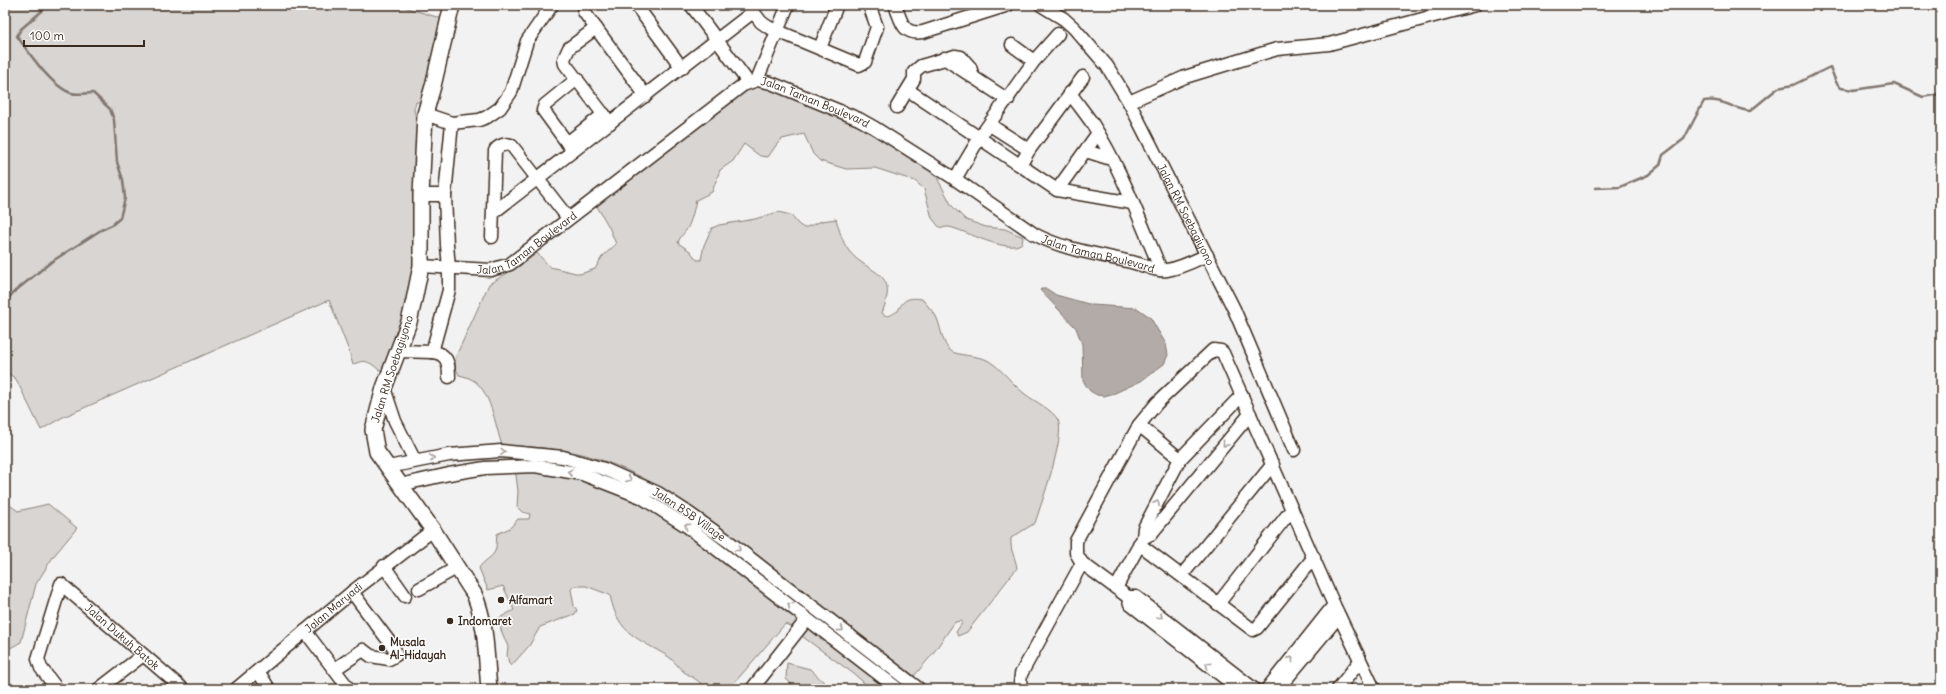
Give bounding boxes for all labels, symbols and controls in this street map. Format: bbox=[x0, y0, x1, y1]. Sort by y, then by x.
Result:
scale bar bbox=[24, 22, 144, 48]
text: 100 m bbox=[30, 28, 64, 43]
street label: Jalan Taman Boulevard bbox=[759, 74, 873, 131]
street label: Jalan RM Soebagiyono bbox=[1154, 161, 1218, 268]
street label: Jalan Taman Boulevard bbox=[476, 208, 580, 277]
street label: Jalan Taman Boulevard bbox=[1039, 232, 1157, 276]
street label: Jalan RM Soebagiyono bbox=[368, 313, 416, 425]
one-way arrow bbox=[1223, 439, 1230, 446]
one-way arrow bbox=[500, 447, 506, 456]
one-way arrow bbox=[429, 454, 435, 463]
one-way arrow bbox=[567, 468, 573, 476]
one-way arrow bbox=[625, 474, 633, 482]
street label: Jalan BSB Village bbox=[650, 485, 728, 544]
one-way arrow bbox=[1152, 499, 1160, 507]
one-way arrow bbox=[684, 524, 691, 531]
one-way arrow bbox=[734, 545, 741, 552]
street label: Jalan Maryadi bbox=[302, 580, 365, 636]
place label: Alfamart bbox=[509, 593, 553, 607]
marker: Alfamart bbox=[496, 595, 506, 605]
street label: Jalan Dukuh Batok bbox=[82, 601, 163, 673]
one-way arrow bbox=[788, 602, 795, 609]
one-way arrow bbox=[1156, 612, 1163, 619]
place label: Indomaret bbox=[458, 614, 512, 628]
marker: Indomaret bbox=[445, 616, 455, 626]
one-way arrow bbox=[837, 624, 844, 632]
place label: Musala Al-Hidayah bbox=[390, 635, 447, 663]
marker: Musala Al-Hidayah bbox=[377, 643, 387, 653]
one-way arrow bbox=[1286, 656, 1293, 663]
one-way arrow bbox=[1205, 663, 1212, 670]

